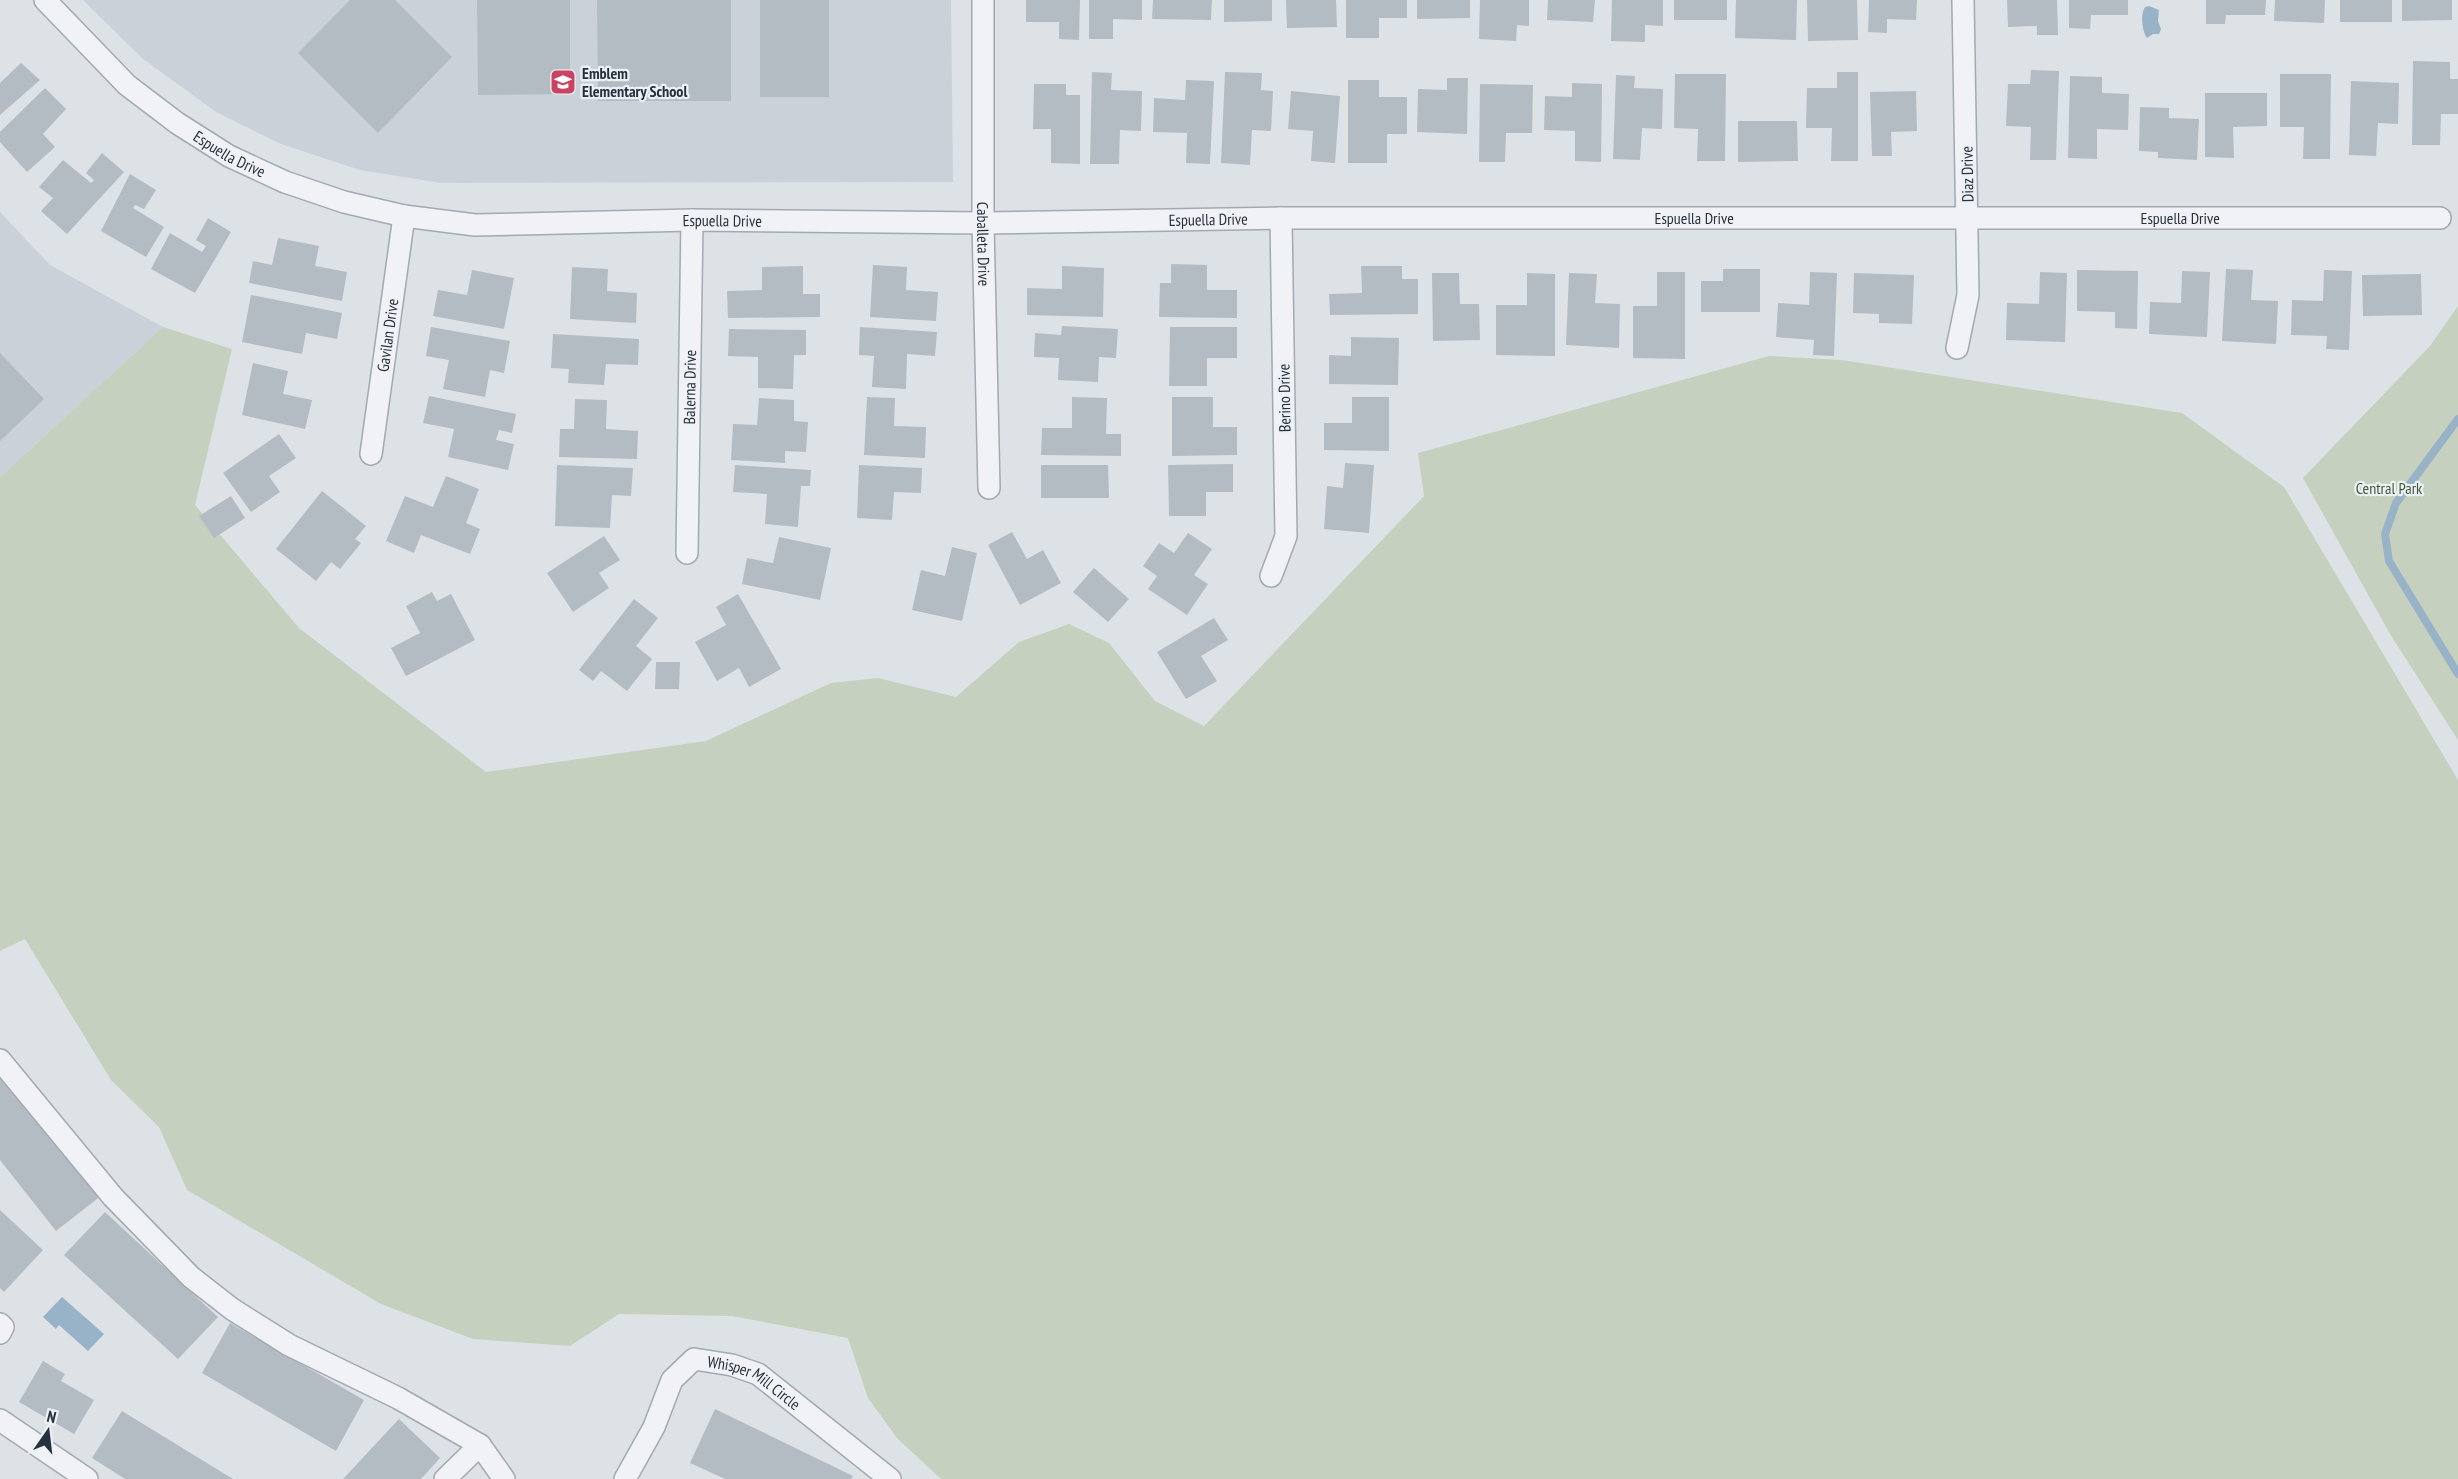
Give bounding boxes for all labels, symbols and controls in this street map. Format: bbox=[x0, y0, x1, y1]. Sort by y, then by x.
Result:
place label: Emblem Elementary School bbox=[582, 63, 687, 101]
school or university icon: Emblem Elementary School bbox=[548, 67, 578, 97]
street label: Espuella Drive bbox=[190, 126, 269, 182]
street label: Diaz Drive bbox=[1957, 146, 1977, 202]
street label: Caballeta Drive bbox=[973, 202, 994, 286]
street label: Espuella Drive bbox=[1655, 208, 1734, 228]
street label: Espuella Drive bbox=[2141, 208, 2220, 228]
street label: Espuella Drive bbox=[1168, 209, 1248, 230]
street label: Espuella Drive bbox=[682, 210, 762, 231]
street label: Gavilan Drive bbox=[373, 297, 402, 373]
street label: Balerna Drive bbox=[679, 350, 700, 424]
street label: Berino Drive bbox=[1273, 364, 1295, 432]
park label: Central Park bbox=[2356, 478, 2423, 498]
street label: Whisper Mill Circle bbox=[706, 1351, 805, 1414]
north arrow bbox=[18, 1401, 78, 1461]
text: N bbox=[45, 1406, 58, 1427]

